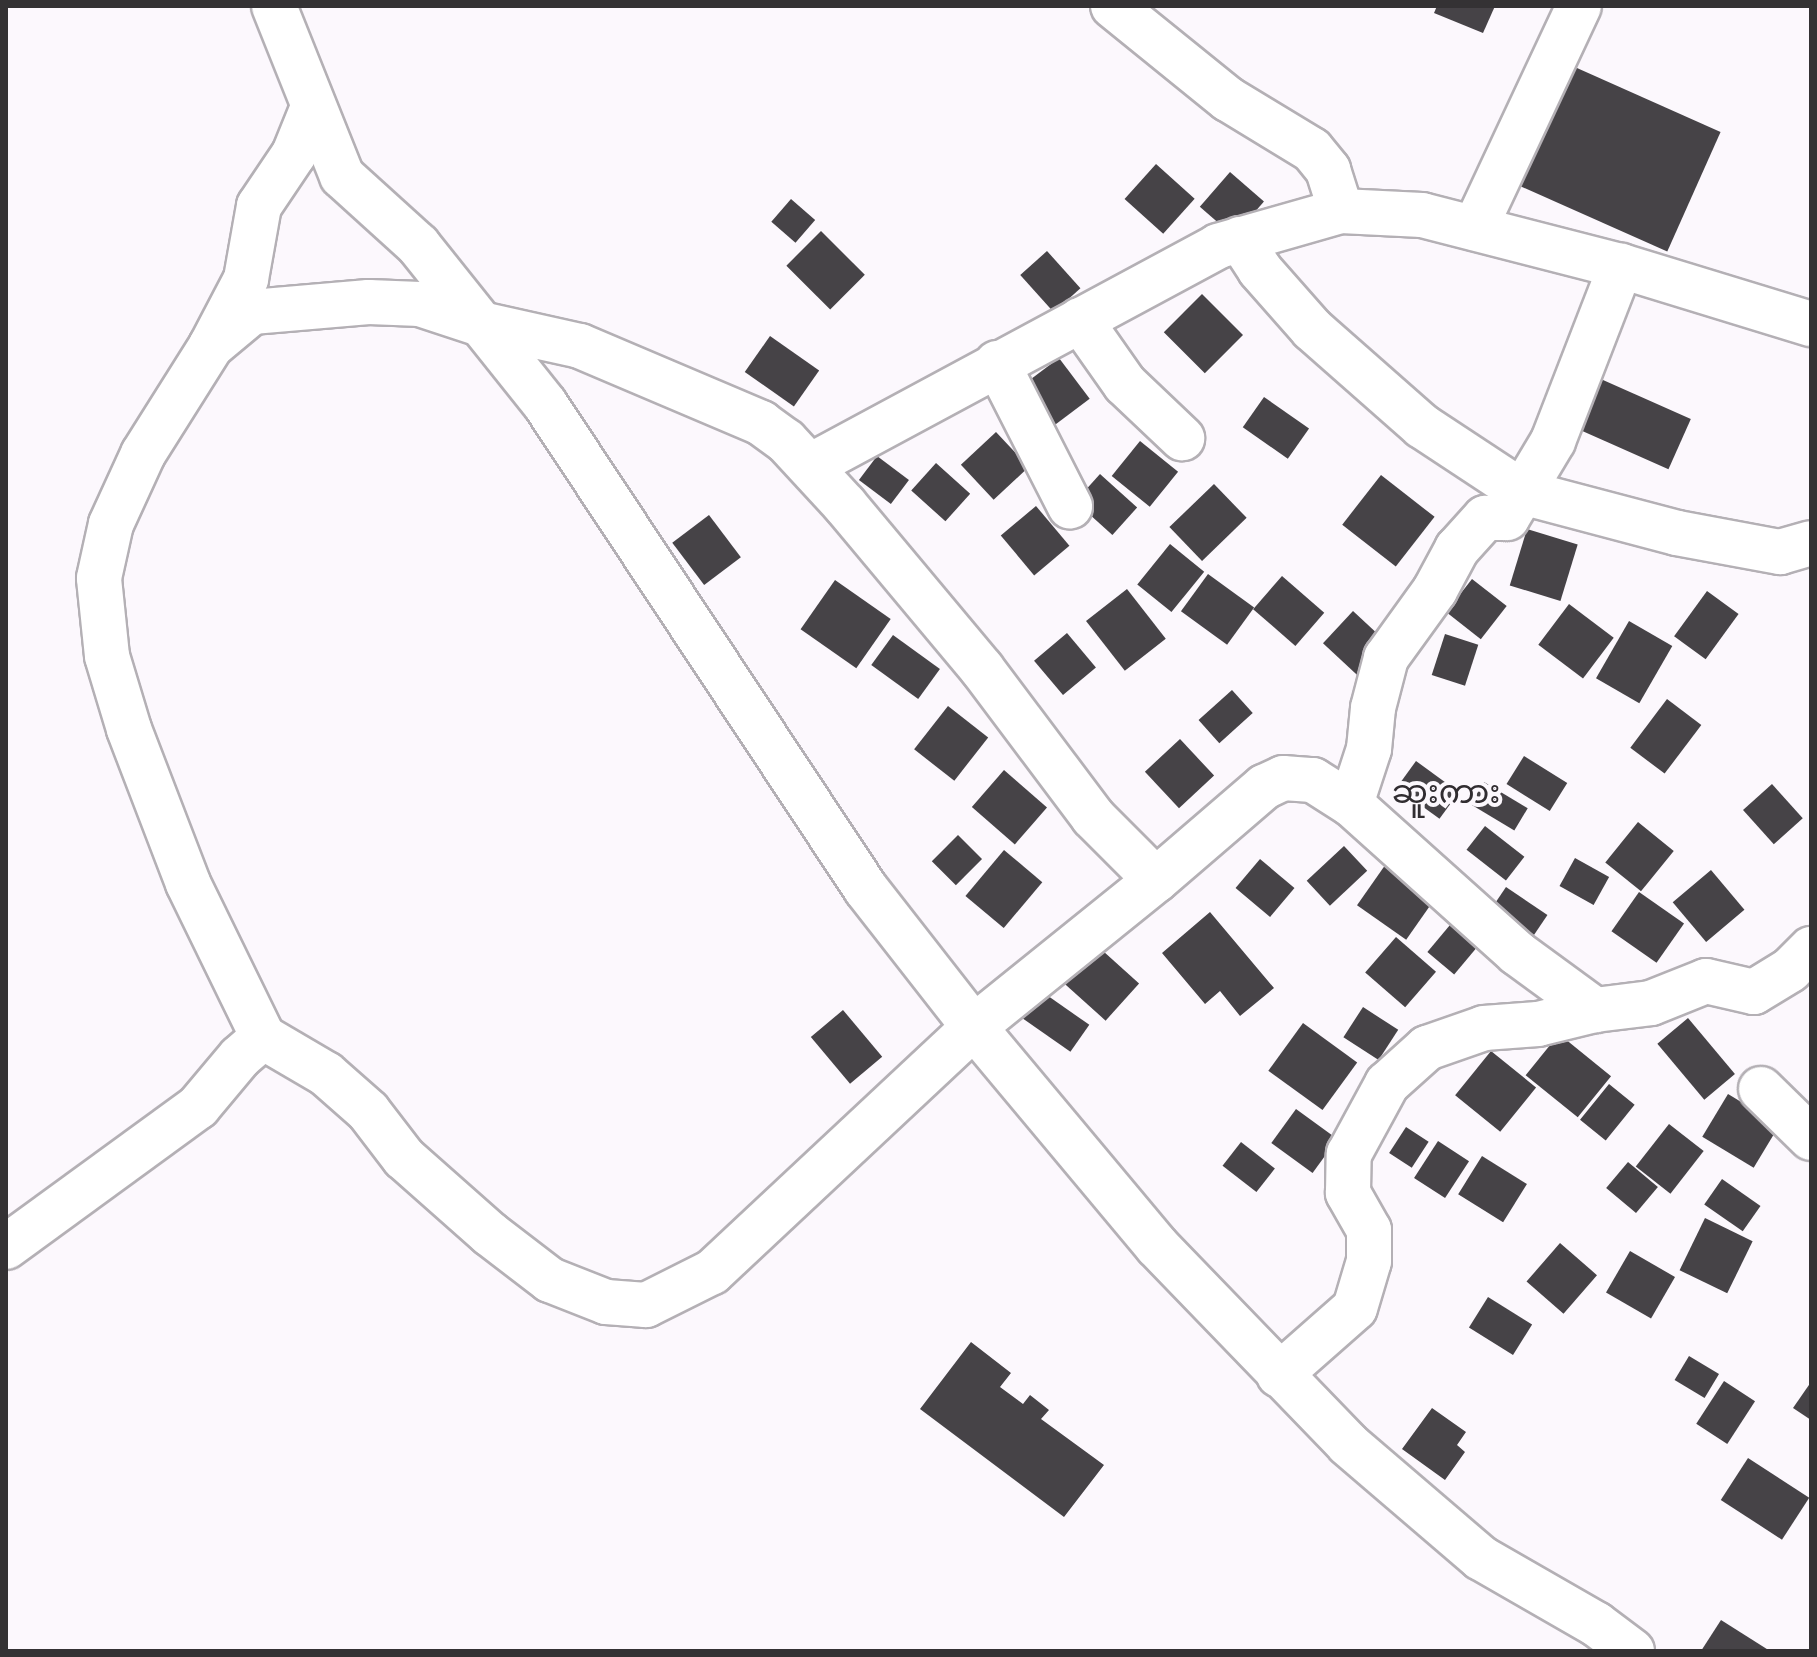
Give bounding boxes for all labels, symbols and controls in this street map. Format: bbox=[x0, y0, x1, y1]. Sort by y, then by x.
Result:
district label: ဆူးကား bbox=[1392, 773, 1500, 811]

